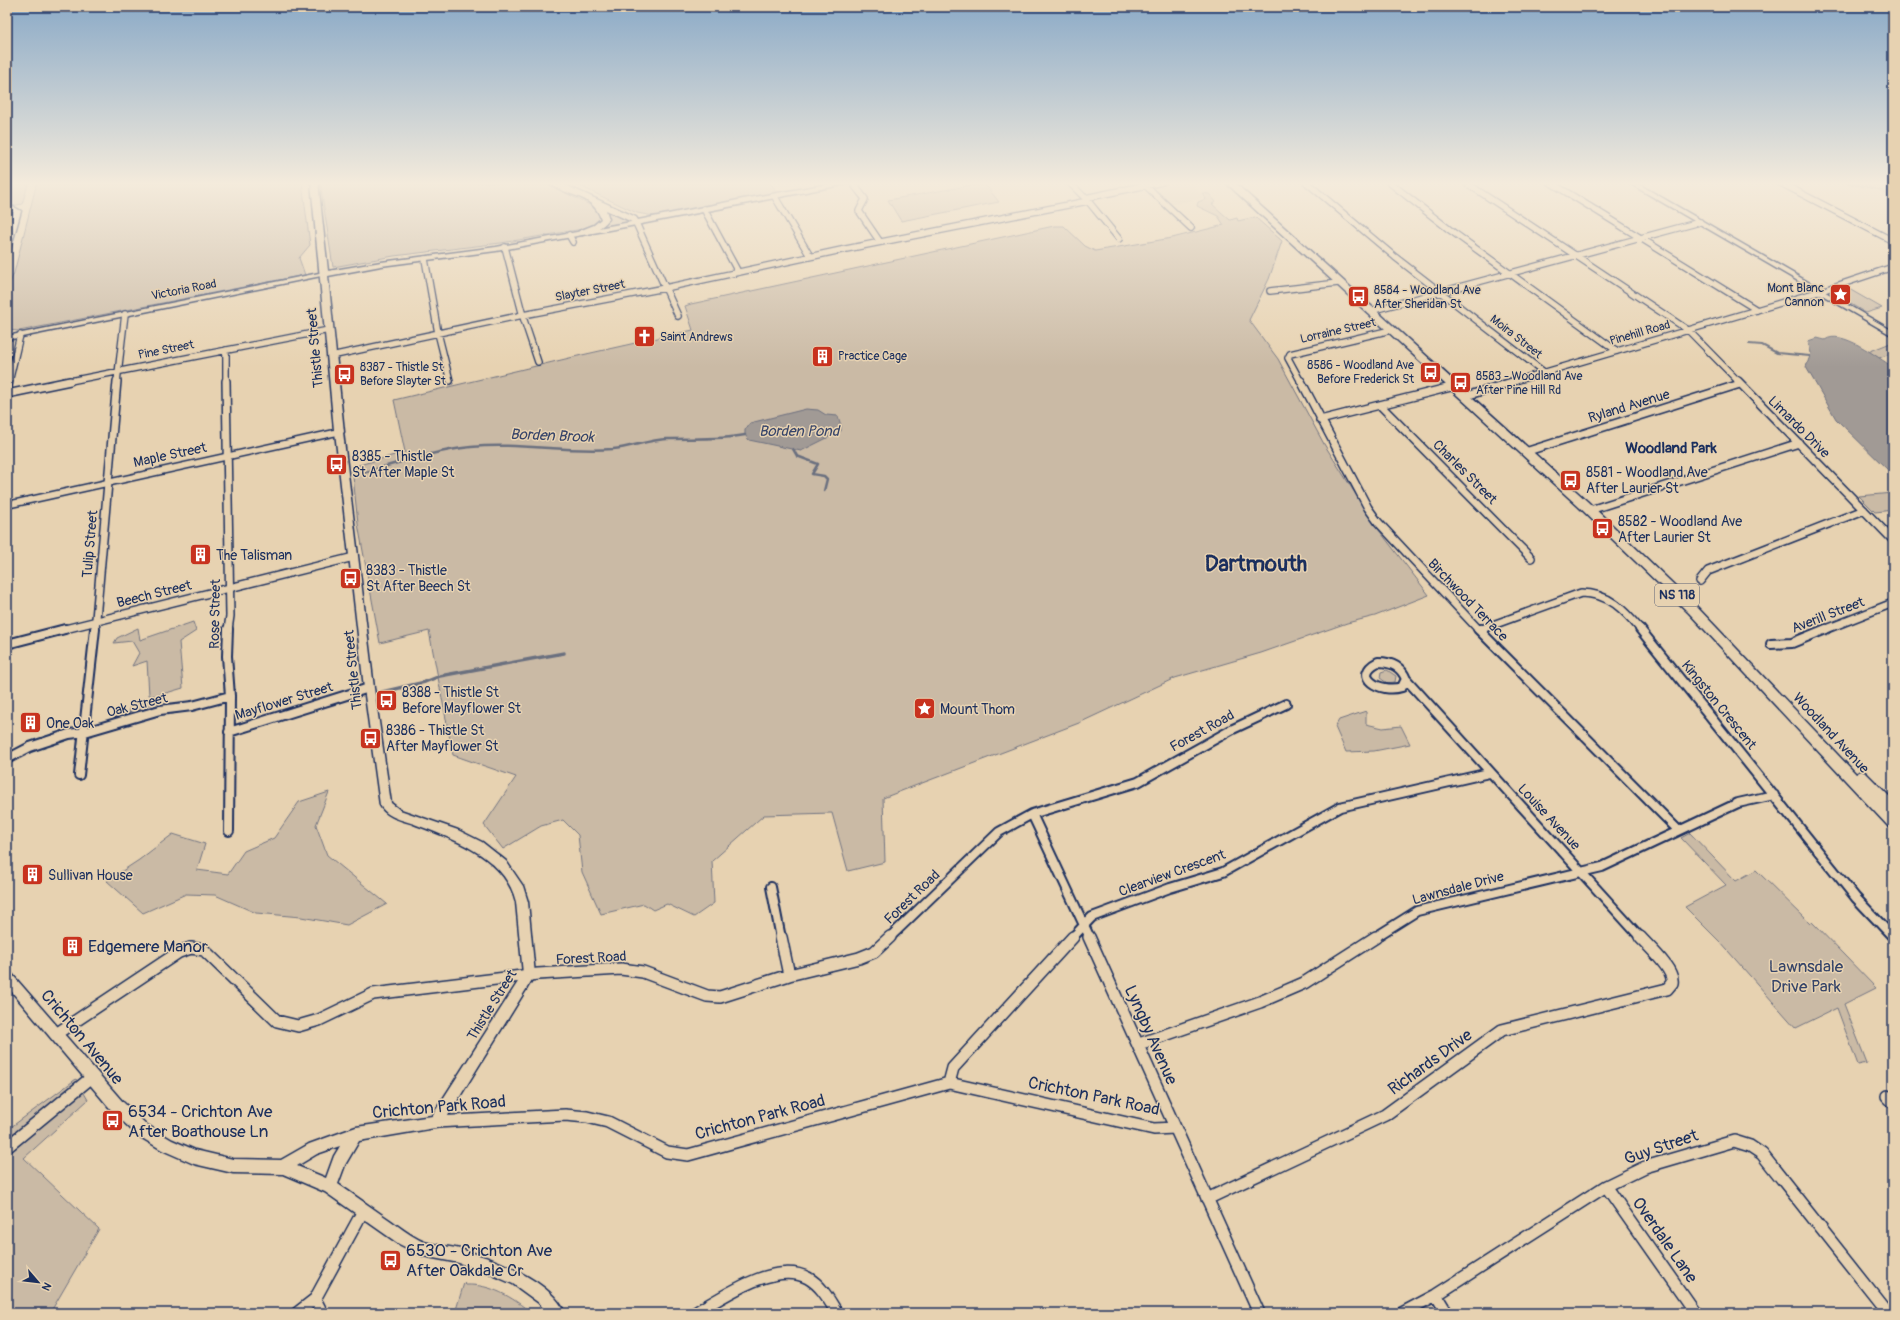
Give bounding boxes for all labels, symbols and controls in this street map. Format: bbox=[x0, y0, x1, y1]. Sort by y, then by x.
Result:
street label: Victoria Road bbox=[150, 276, 218, 304]
street label: Slayter Street bbox=[554, 277, 626, 305]
place label: Mont Blanc Cannon bbox=[1767, 281, 1824, 310]
place icon: Mont Blanc Cannon bbox=[1827, 282, 1853, 308]
place label: 8584 - Woodland Ave After Sheridan St bbox=[1374, 283, 1481, 312]
bus stop icon: 8584 - Woodland Ave After Sheridan St bbox=[1346, 284, 1372, 310]
street label: Thistle Street bbox=[303, 307, 327, 389]
street label: Moira Street bbox=[1487, 312, 1545, 362]
street label: Lorraine Street bbox=[1299, 315, 1377, 347]
street label: Pinehill Road bbox=[1608, 317, 1672, 349]
church icon: Saint Andrews bbox=[631, 324, 657, 350]
place label: Saint Andrews bbox=[660, 330, 733, 345]
street label: Pine Street bbox=[137, 337, 195, 363]
building icon: Practice Cage bbox=[809, 343, 835, 369]
place label: Practice Cage bbox=[838, 349, 907, 364]
place label: 8586 - Woodland Ave Before Frederick St bbox=[1307, 358, 1414, 387]
bus stop icon: 8586 - Woodland Ave Before Frederick St bbox=[1417, 359, 1443, 385]
place label: 8387 - Thistle St Before Slayter St bbox=[360, 360, 446, 389]
bus stop icon: 8387 - Thistle St Before Slayter St bbox=[332, 361, 358, 387]
place label: 8583 - Woodland Ave After Pine Hill Rd bbox=[1476, 369, 1582, 398]
bus stop icon: 8583 - Woodland Ave After Pine Hill Rd bbox=[1448, 370, 1474, 396]
street label: Ryland Avenue bbox=[1586, 386, 1672, 426]
street label: Limardo Drive bbox=[1764, 392, 1834, 462]
water label: Borden Pond bbox=[759, 422, 841, 441]
water label: Borden Brook bbox=[510, 425, 596, 447]
street label: Charles Street bbox=[1429, 436, 1501, 508]
street label: Maple Street bbox=[132, 439, 209, 471]
district label: Woodland Park bbox=[1625, 439, 1718, 458]
place label: 8385 - Thistle St After Maple St bbox=[352, 448, 455, 481]
bus stop icon: 8385 - Thistle St After Maple St bbox=[324, 451, 350, 477]
place label: 8581 - Woodland Ave After Laurier St bbox=[1586, 464, 1708, 497]
bus stop icon: 8581 - Woodland Ave After Laurier St bbox=[1557, 467, 1583, 493]
street label: Tulip Street bbox=[79, 509, 101, 579]
place label: 8582 - Woodland Ave After Laurier St bbox=[1618, 513, 1742, 546]
bus stop icon: 8582 - Woodland Ave After Laurier St bbox=[1589, 516, 1615, 542]
building icon: The Talisman bbox=[188, 542, 214, 568]
place label: The Talisman bbox=[216, 547, 292, 564]
district label: Dartmouth bbox=[1205, 550, 1307, 578]
street label: Birchwood Terrace bbox=[1424, 555, 1512, 645]
place label: 8383 - Thistle St After Beech St bbox=[366, 562, 471, 595]
bus stop icon: 8383 - Thistle St After Beech St bbox=[338, 565, 364, 591]
street label: Beech Street bbox=[115, 576, 193, 611]
street label: Rose Street bbox=[206, 579, 224, 649]
road number: NS 118 bbox=[1655, 584, 1699, 606]
street label: Averill Street bbox=[1789, 593, 1867, 637]
street label: Thistle Street bbox=[340, 629, 366, 711]
street label: Kingston Crescent bbox=[1678, 657, 1760, 753]
street label: Mayflower Street bbox=[233, 678, 335, 724]
place label: 8388 - Thistle St Before Mayflower St bbox=[402, 684, 521, 717]
bus stop icon: 8388 - Thistle St Before Mayflower St bbox=[373, 687, 399, 713]
street label: Oak Street bbox=[105, 689, 170, 721]
street label: Woodland Avenue bbox=[1789, 689, 1873, 777]
place icon: Mount Thom bbox=[911, 696, 937, 722]
place label: Mount Thom bbox=[940, 701, 1015, 718]
street label: Forest Road bbox=[1167, 706, 1237, 756]
building icon: One Oak bbox=[17, 710, 43, 736]
place label: One Oak bbox=[46, 715, 94, 732]
place label: 8386 - Thistle St After Mayflower St bbox=[386, 722, 499, 755]
bus stop icon: 8386 - Thistle St After Mayflower St bbox=[358, 725, 384, 751]
street label: Louise Avenue bbox=[1514, 780, 1584, 854]
street label: Clearview Crescent bbox=[1116, 846, 1228, 900]
building icon: Sullivan House bbox=[20, 862, 46, 888]
street label: Forest Road bbox=[881, 866, 943, 928]
place label: Sullivan House bbox=[48, 867, 133, 884]
street label: Lawnsdale Drive bbox=[1410, 868, 1506, 908]
building icon: Edgemere Manor bbox=[60, 933, 86, 959]
place label: Edgemere Manor bbox=[88, 936, 208, 957]
street label: Forest Road bbox=[555, 948, 627, 968]
park label: Lawnsdale Drive Park bbox=[1769, 956, 1844, 997]
street label: Thistle Street bbox=[464, 966, 521, 1043]
street label: Lyngby Avenue bbox=[1120, 982, 1183, 1089]
street label: Crichton Avenue bbox=[36, 985, 128, 1089]
street label: Richards Drive bbox=[1384, 1024, 1477, 1100]
street label: Crichton Park Road bbox=[1026, 1072, 1162, 1120]
street label: Crichton Park Road bbox=[693, 1090, 827, 1144]
street label: Crichton Park Road bbox=[371, 1091, 507, 1123]
place label: 6534 - Crichton Ave After Boathouse Ln bbox=[128, 1101, 273, 1142]
bus stop icon: 6534 - Crichton Ave After Boathouse Ln bbox=[99, 1108, 125, 1134]
street label: Guy Street bbox=[1621, 1125, 1701, 1169]
street label: Overdale Lane bbox=[1628, 1193, 1703, 1287]
place label: 6530 - Crichton Ave After Oakdale Cr bbox=[406, 1240, 553, 1281]
bus stop icon: 6530 - Crichton Ave After Oakdale Cr bbox=[377, 1247, 403, 1273]
north arrow bbox=[18, 1262, 58, 1302]
text: N bbox=[39, 1280, 54, 1293]

